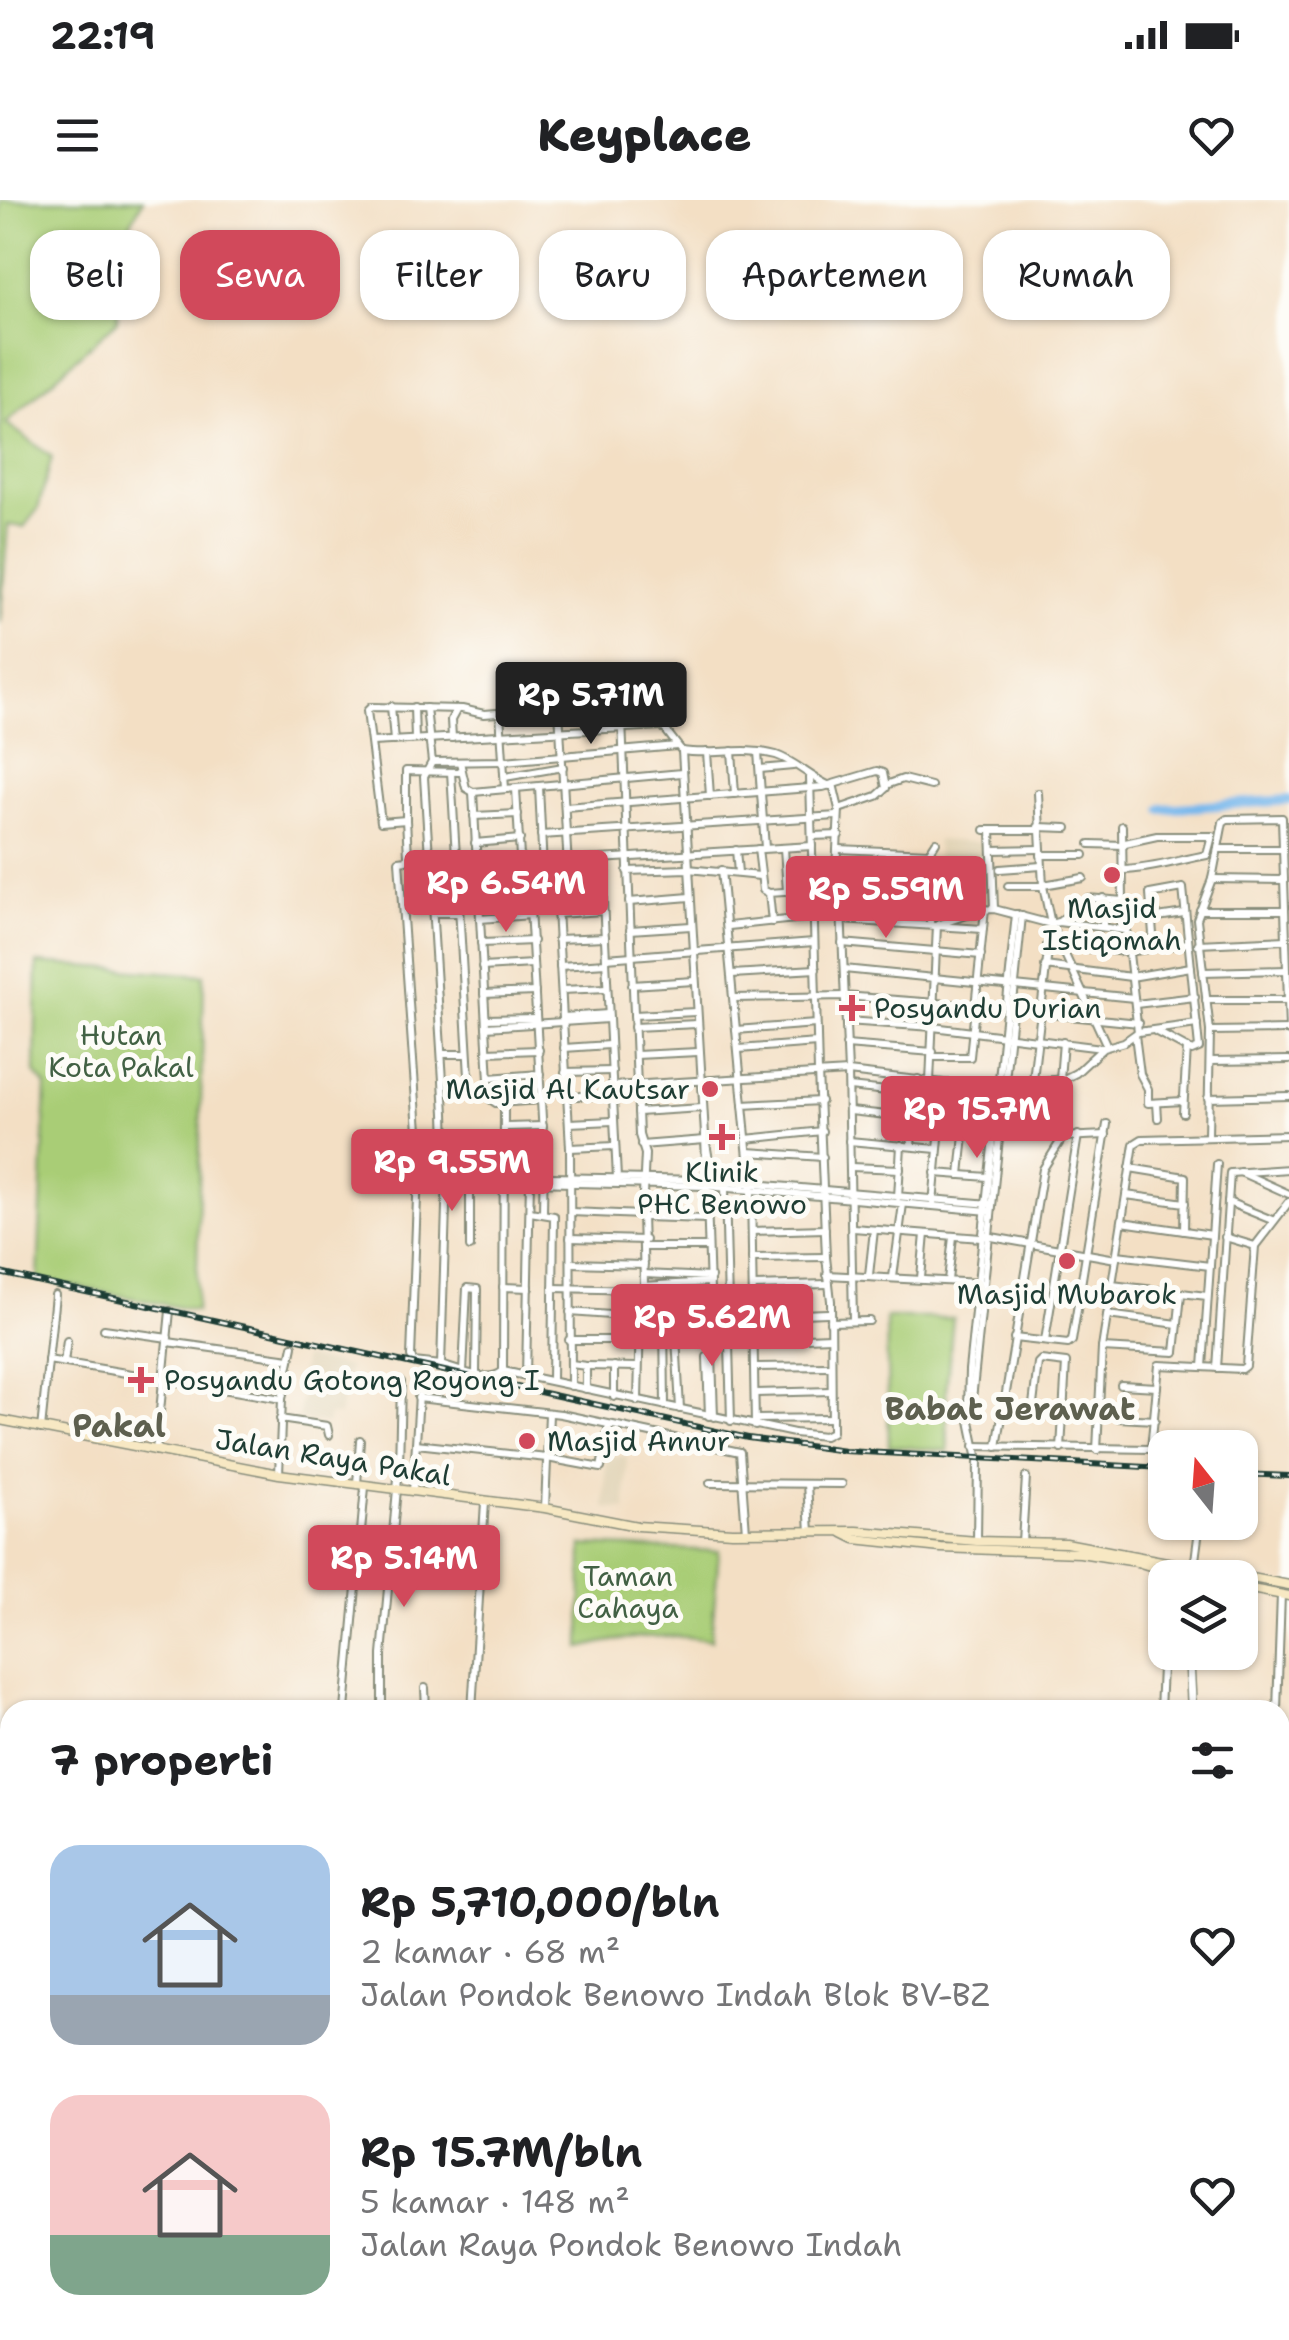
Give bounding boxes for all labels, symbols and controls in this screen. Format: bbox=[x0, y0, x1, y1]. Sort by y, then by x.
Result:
text: 22:19 bbox=[50, 10, 155, 61]
text: Keyplace bbox=[538, 105, 751, 165]
icon: menu bbox=[50, 108, 105, 163]
icon: heart bbox=[1184, 108, 1239, 163]
chip: Beli bbox=[30, 230, 160, 320]
chip: Sewa bbox=[180, 230, 340, 320]
chip: Filter bbox=[360, 230, 519, 320]
chip: Baru bbox=[539, 230, 686, 320]
chip: Apartemen bbox=[706, 230, 963, 320]
chip: Rumah bbox=[983, 230, 1170, 320]
pin: Rp 5.71M bbox=[488, 662, 694, 747]
text: Rp 5.71M bbox=[518, 673, 664, 716]
pin: Rp 6.54M bbox=[403, 850, 609, 935]
pin: Rp 5.59M bbox=[783, 856, 989, 941]
text: Rp 6.54M bbox=[426, 861, 586, 904]
marker: Masjid Istiqomah bbox=[1101, 864, 1123, 886]
text: Rp 5.59M bbox=[808, 867, 964, 910]
place label: Masjid Istiqomah bbox=[1042, 889, 1182, 959]
place label: Posyandu Durian bbox=[874, 989, 1101, 1027]
marker: Posyandu Durian bbox=[839, 995, 865, 1021]
park label: Hutan Kota Pakal bbox=[48, 1016, 194, 1086]
place label: Masjid Al Kautsar bbox=[446, 1070, 690, 1108]
pin: Rp 15.7M bbox=[874, 1076, 1080, 1161]
marker: Masjid Al Kautsar bbox=[699, 1078, 721, 1100]
text: Rp 15.7M bbox=[903, 1087, 1051, 1130]
marker: Klinik PHC Benowo bbox=[709, 1124, 735, 1150]
pin: Rp 9.55M bbox=[349, 1129, 555, 1214]
text: Rp 9.55M bbox=[373, 1140, 531, 1183]
place label: Klinik PHC Benowo bbox=[637, 1153, 807, 1223]
marker: Masjid Mubarok bbox=[1056, 1250, 1078, 1272]
place label: Masjid Mubarok bbox=[957, 1275, 1177, 1313]
pin: Rp 5.62M bbox=[609, 1284, 815, 1369]
text: Rp 5.62M bbox=[633, 1295, 791, 1338]
place label: Posyandu Gotong Royong I bbox=[164, 1361, 540, 1399]
marker: Posyandu Gotong Royong I bbox=[128, 1367, 154, 1393]
district label: Babat Jerawat bbox=[885, 1387, 1135, 1430]
district label: Pakal bbox=[72, 1404, 166, 1447]
street label: Jalan Raya Pakal bbox=[212, 1420, 454, 1494]
place label: Masjid Annur bbox=[547, 1422, 730, 1460]
marker: Masjid Annur bbox=[516, 1430, 538, 1452]
north arrow bbox=[1148, 1430, 1258, 1540]
map controls bbox=[1148, 1430, 1258, 1670]
pin: Rp 5.14M bbox=[301, 1525, 507, 1610]
text: Rp 5.14M bbox=[330, 1536, 478, 1579]
park label: Taman Cahaya bbox=[577, 1557, 679, 1627]
button: layers bbox=[1148, 1560, 1258, 1670]
text: 7 properti bbox=[50, 1732, 273, 1788]
icon: filters bbox=[1185, 1733, 1240, 1788]
text: Rp 5,710,000/bln bbox=[360, 1874, 720, 1930]
icon: home bbox=[130, 1885, 250, 2005]
icon: heart bbox=[1185, 1918, 1240, 1973]
text: 2 kamar · 68 m² bbox=[360, 1930, 620, 1973]
text: Jalan Pondok Benowo Indah Blok BV-BZ bbox=[360, 1973, 990, 2016]
text: Rp 15.7M/bln bbox=[360, 2124, 642, 2180]
icon: home bbox=[130, 2135, 250, 2255]
icon: heart bbox=[1185, 2168, 1240, 2223]
text: 5 kamar · 148 m² bbox=[360, 2180, 630, 2223]
text: Jalan Raya Pondok Benowo Indah bbox=[360, 2223, 902, 2266]

